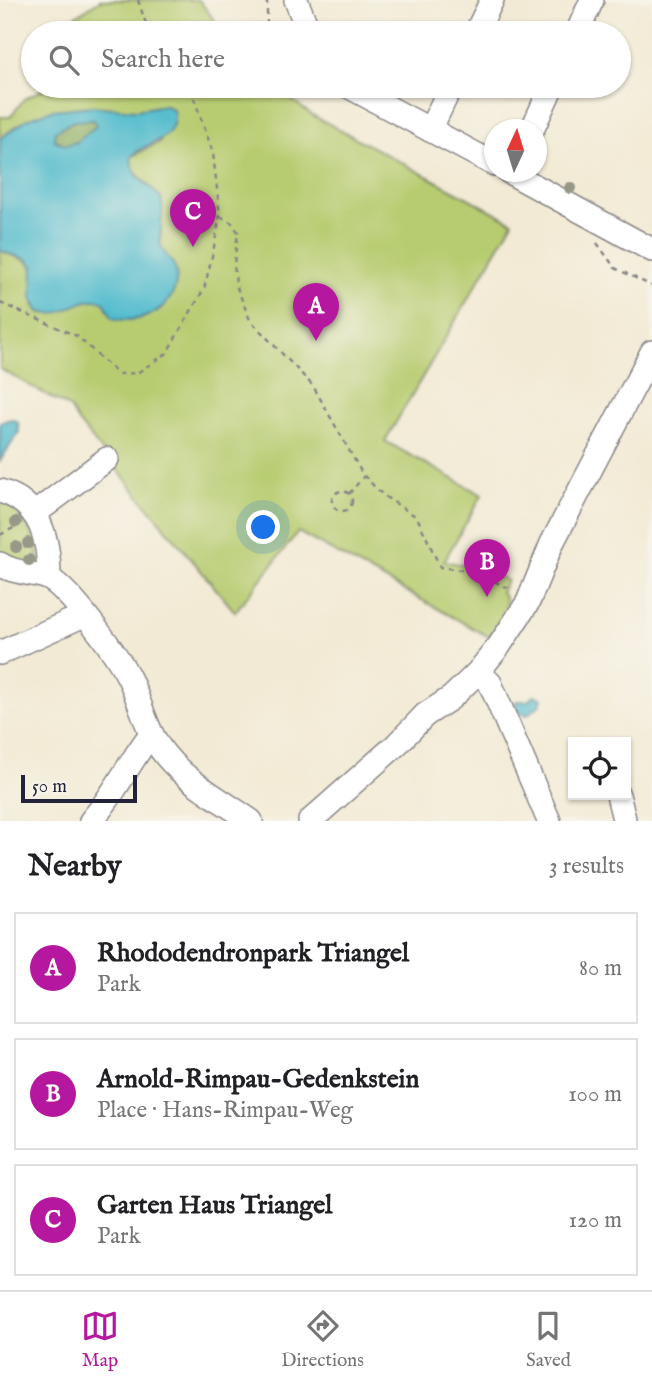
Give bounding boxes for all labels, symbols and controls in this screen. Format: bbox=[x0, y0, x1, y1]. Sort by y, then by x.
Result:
search box bbox=[21, 21, 631, 98]
icon: search bbox=[45, 41, 83, 79]
text: Search here bbox=[101, 43, 225, 76]
north arrow bbox=[484, 119, 547, 182]
pin: C bbox=[170, 189, 216, 247]
pin: A bbox=[293, 283, 339, 341]
your location bbox=[246, 510, 280, 544]
pin: B bbox=[464, 539, 510, 597]
map controls bbox=[568, 737, 631, 800]
button: locate bbox=[568, 737, 631, 800]
scale bar bbox=[21, 772, 136, 804]
text: 50 m bbox=[32, 775, 67, 799]
text: Nearby bbox=[28, 848, 121, 886]
text: 3 results bbox=[549, 852, 624, 881]
text: Rhododendronpark Triangel bbox=[97, 937, 409, 970]
text: A bbox=[45, 954, 61, 983]
text: 80 m bbox=[579, 954, 622, 983]
text: Park bbox=[97, 970, 141, 999]
text: Arnold-Rimpau-Gedenkstein bbox=[97, 1063, 419, 1096]
text: B bbox=[45, 1080, 61, 1109]
text: 100 m bbox=[568, 1080, 622, 1109]
text: Place · Hans-Rimpau-Weg bbox=[97, 1096, 353, 1125]
text: Garten Haus Triangel bbox=[97, 1189, 332, 1222]
text: C bbox=[45, 1206, 61, 1235]
text: 120 m bbox=[569, 1206, 622, 1235]
text: Park bbox=[97, 1222, 141, 1251]
tab: Map bbox=[81, 1307, 119, 1373]
tab: Directions bbox=[281, 1307, 364, 1373]
tab: Saved bbox=[526, 1307, 571, 1373]

